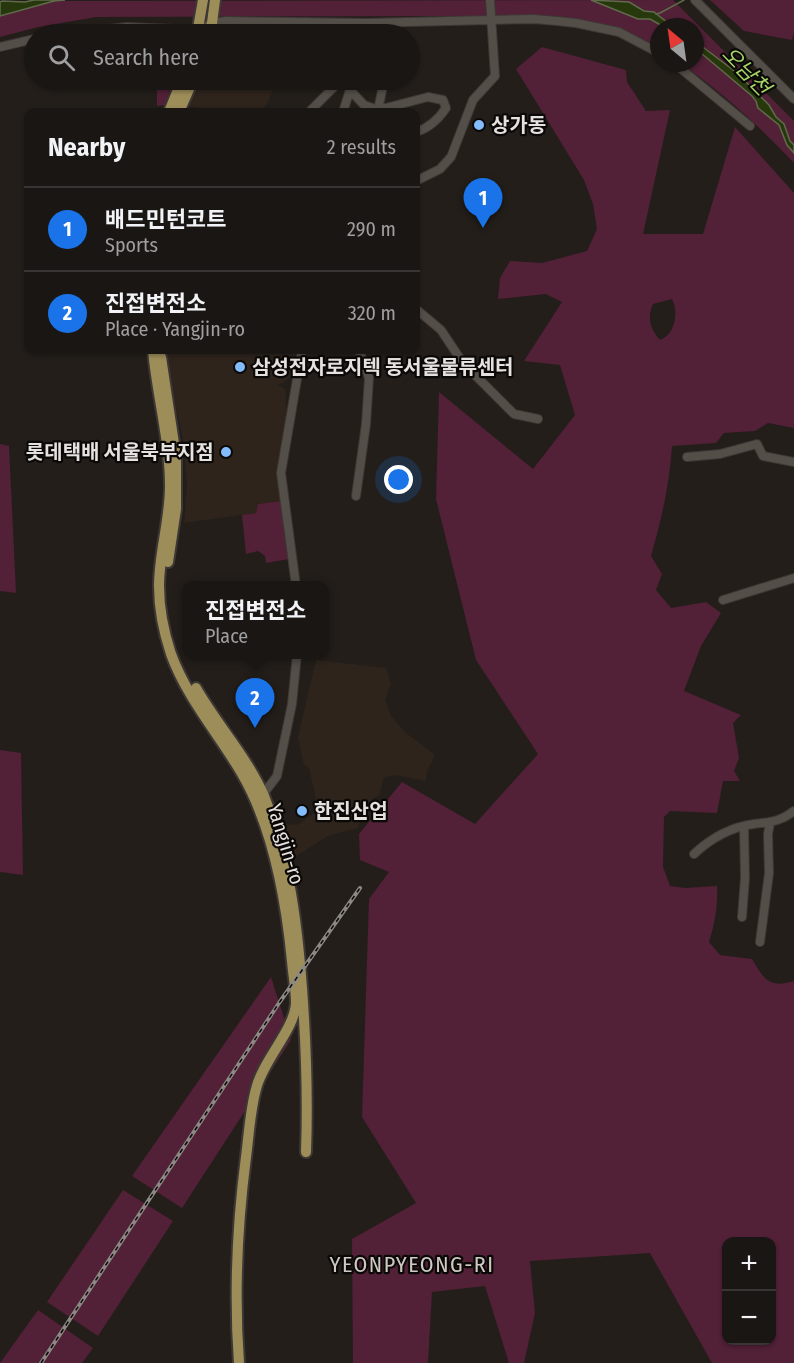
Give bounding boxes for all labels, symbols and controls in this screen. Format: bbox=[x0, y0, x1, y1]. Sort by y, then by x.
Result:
north arrow bbox=[650, 18, 704, 72]
search box bbox=[24, 24, 420, 90]
icon: search bbox=[45, 41, 78, 74]
water label: 오남천 bbox=[717, 41, 777, 103]
text: Search here bbox=[93, 44, 199, 71]
place label: 상가동 bbox=[491, 113, 546, 137]
marker: 상가동 bbox=[472, 118, 486, 132]
text: Nearby bbox=[48, 132, 125, 163]
text: 2 results bbox=[327, 135, 396, 159]
pin: 1 bbox=[464, 178, 502, 228]
text: 배드민턴코트 bbox=[105, 206, 226, 233]
text: 1 bbox=[63, 217, 72, 241]
text: 290 m bbox=[347, 217, 396, 241]
text: Sports bbox=[105, 233, 158, 257]
text: 진접변전소 bbox=[105, 290, 206, 317]
text: 2 bbox=[63, 301, 72, 325]
text: 320 m bbox=[348, 301, 396, 325]
text: Place · Yangjin-ro bbox=[105, 317, 245, 341]
place label: 삼성전자로지텍 동서울물류센터 bbox=[252, 355, 514, 379]
marker: 삼성전자로지텍 동서울물류센터 bbox=[233, 360, 247, 374]
place label: 롯데택배 서울북부지점 bbox=[26, 440, 214, 464]
marker: 롯데택배 서울북부지점 bbox=[219, 445, 233, 459]
your location bbox=[384, 465, 413, 494]
popup bbox=[182, 581, 329, 659]
text: 진접변전소 bbox=[205, 597, 306, 624]
text: Place bbox=[205, 624, 248, 648]
pin: 2 bbox=[236, 678, 274, 728]
place label: 한진산업 bbox=[314, 799, 388, 823]
street label: Yangjin-ro bbox=[262, 801, 310, 887]
marker: 한진산업 bbox=[295, 804, 309, 818]
map controls bbox=[722, 1237, 776, 1345]
button: + bbox=[722, 1237, 776, 1291]
district label: YEONPYEONG-RI bbox=[329, 1251, 495, 1278]
button: − bbox=[722, 1291, 776, 1345]

